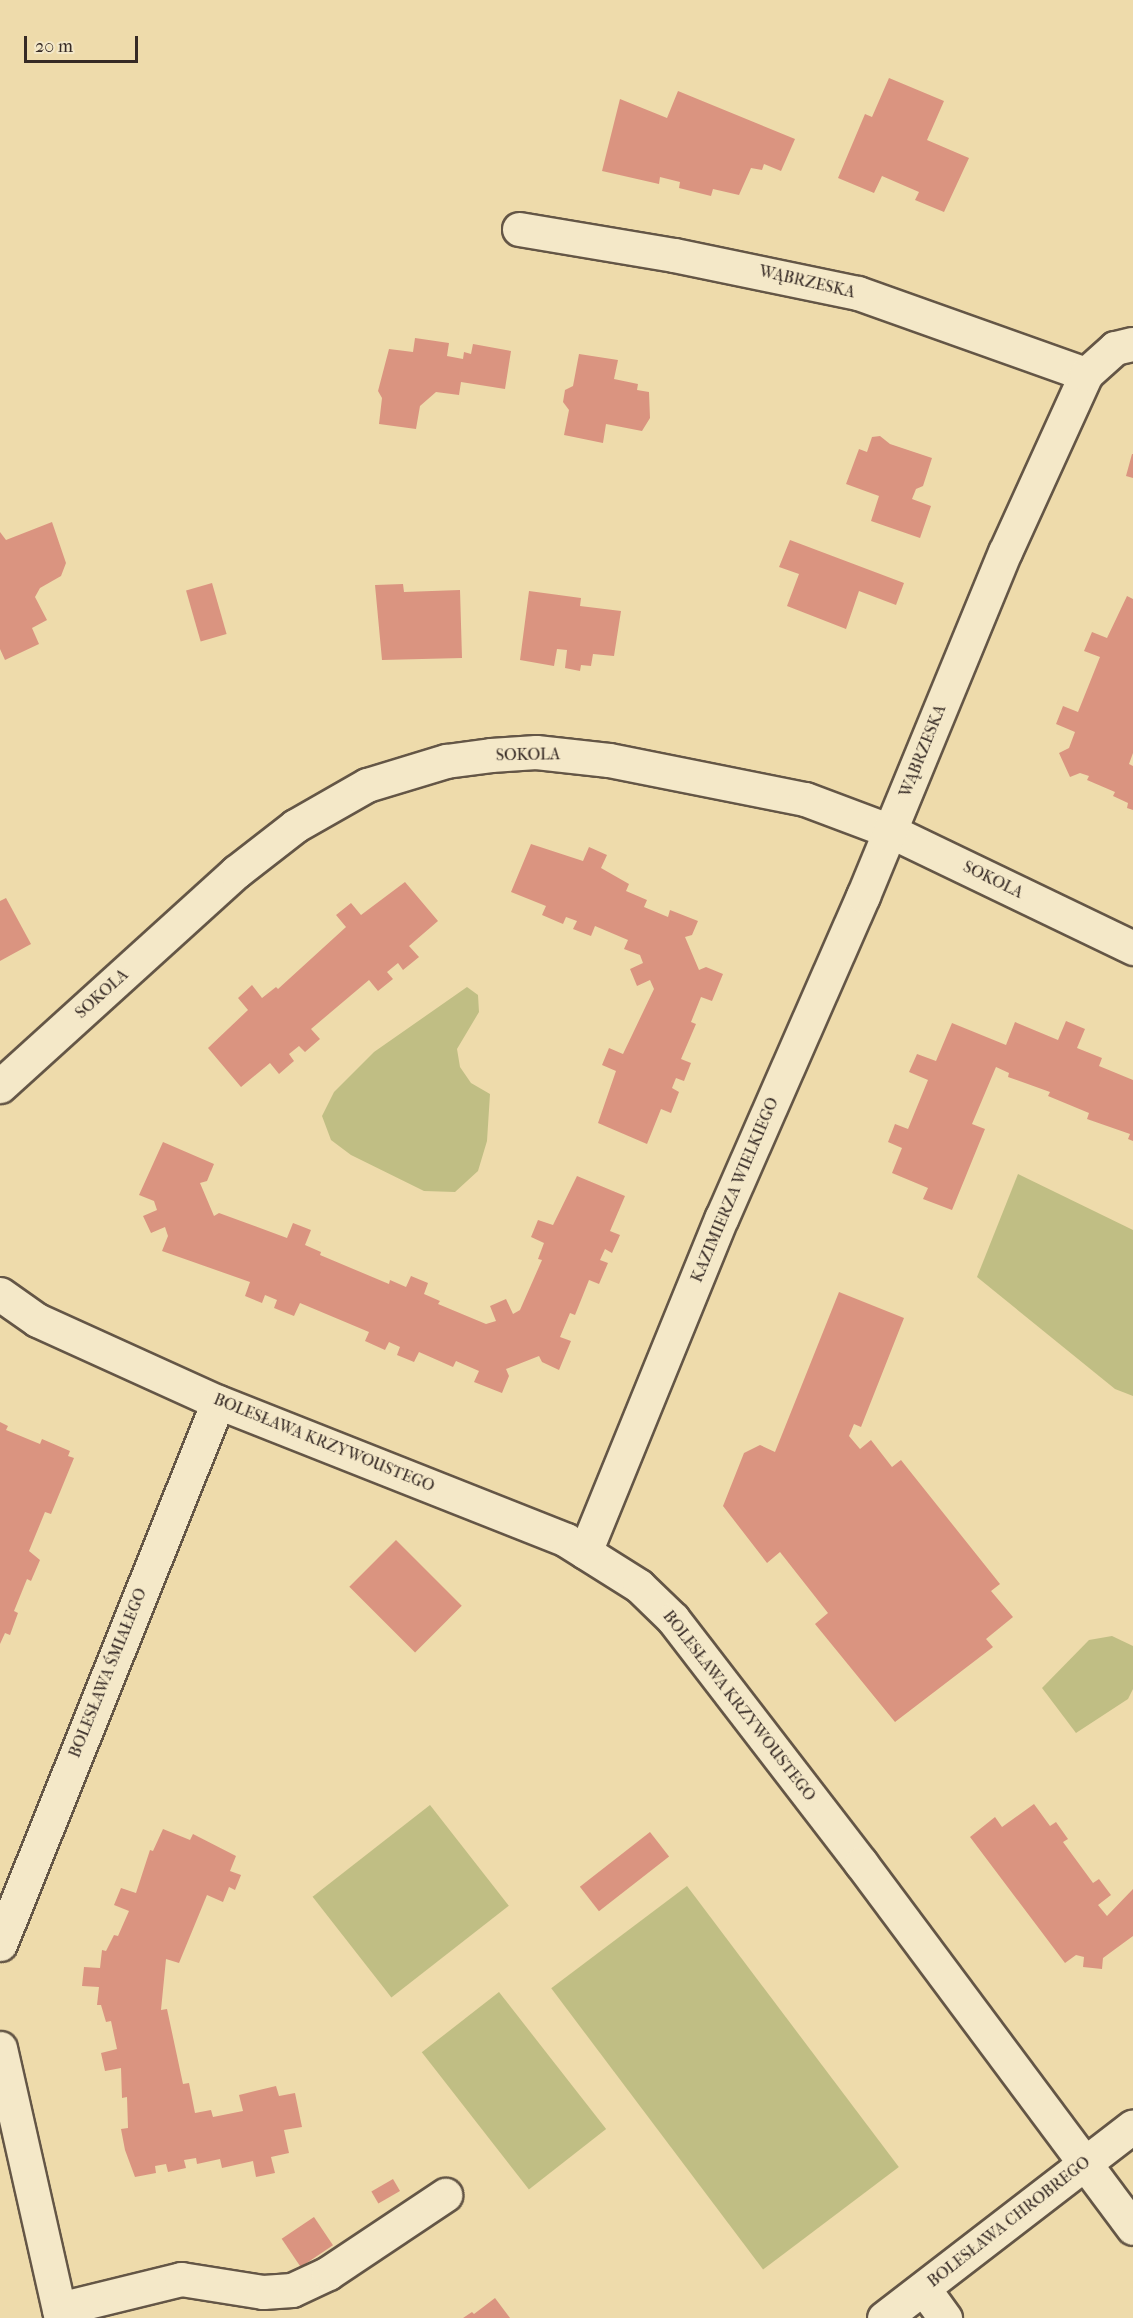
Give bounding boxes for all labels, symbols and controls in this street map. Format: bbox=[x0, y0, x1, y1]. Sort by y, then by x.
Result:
scale bar bbox=[27, 24, 141, 62]
text: 20 m bbox=[35, 36, 73, 57]
street label: WĄBRZESKA bbox=[757, 262, 857, 302]
street label: WĄBRZESKA bbox=[896, 702, 950, 800]
street label: SOKOLA bbox=[496, 745, 560, 765]
street label: SOKOLA bbox=[960, 857, 1026, 903]
street label: SOKOLA bbox=[72, 965, 132, 1023]
street label: KAZIMIERZA WIELKIEGO bbox=[687, 1095, 783, 1285]
street label: BOLESŁAWA KRZYWOUSTEGO bbox=[211, 1390, 437, 1496]
street label: BOLESŁAWA ŚMIAŁEGO bbox=[65, 1585, 151, 1761]
street label: BOLESŁAWA KRZYWOUSTEGO bbox=[659, 1607, 819, 1805]
street label: BOLESŁAWA CHROBREGO bbox=[924, 2153, 1094, 2291]

